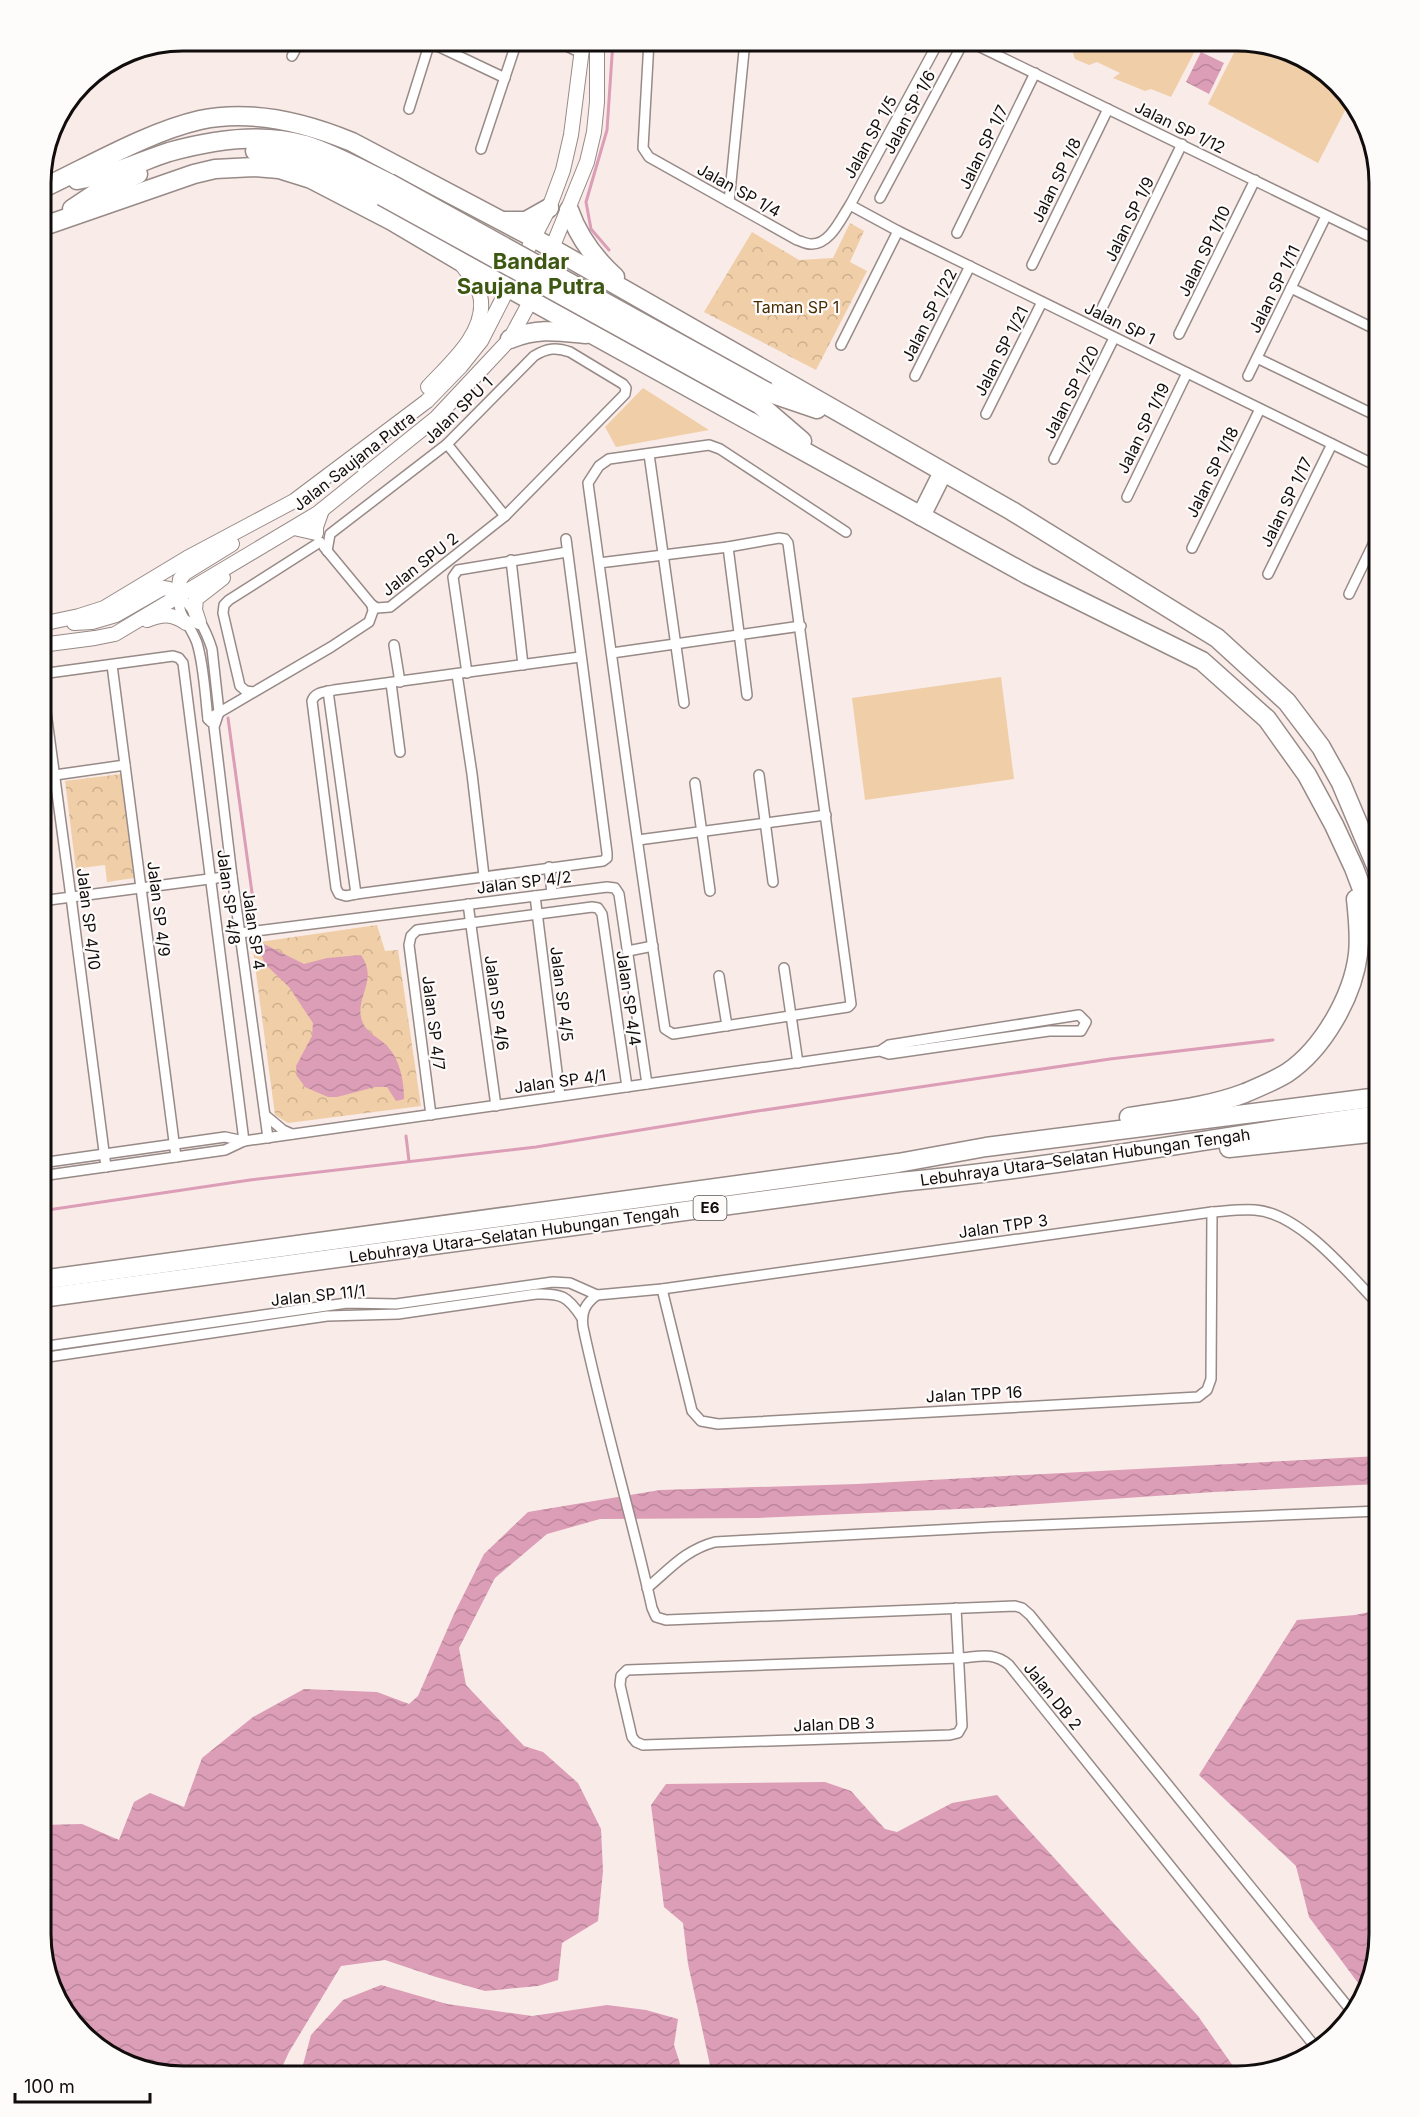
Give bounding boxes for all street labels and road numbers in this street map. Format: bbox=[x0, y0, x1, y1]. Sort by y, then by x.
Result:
street label: Jalan SP 1/6 bbox=[879, 67, 939, 157]
street label: Jalan SP 1/5 bbox=[839, 92, 901, 182]
street label: Jalan SP 1/12 bbox=[1131, 96, 1229, 158]
street label: Jalan SP 1/7 bbox=[954, 102, 1012, 192]
street label: Jalan SP 1/8 bbox=[1027, 134, 1085, 226]
street label: Jalan SP 1/4 bbox=[694, 159, 784, 221]
street label: Jalan SP 1/9 bbox=[1100, 173, 1158, 265]
street label: Jalan SP 1/10 bbox=[1173, 202, 1235, 300]
street label: Jalan SP 1/11 bbox=[1244, 242, 1304, 336]
street label: Jalan SP 1/22 bbox=[897, 265, 961, 365]
street label: Jalan SP 1 bbox=[1081, 297, 1159, 349]
street label: Jalan SP 1/21 bbox=[970, 303, 1032, 399]
street label: Jalan SP 1/20 bbox=[1039, 342, 1103, 442]
street label: Jalan SPU 1 bbox=[419, 372, 497, 448]
street label: Jalan SP 1/19 bbox=[1112, 379, 1174, 477]
street label: Jalan Saujana Putra bbox=[289, 407, 419, 515]
street label: Jalan SP 1/18 bbox=[1181, 423, 1243, 521]
street label: Jalan SP 1/17 bbox=[1256, 454, 1316, 550]
street label: Jalan SPU 2 bbox=[378, 528, 462, 600]
street label: Jalan SP 4/8 bbox=[213, 848, 245, 946]
street label: Jalan SP 4/9 bbox=[143, 860, 175, 958]
street label: Jalan SP 4/2 bbox=[475, 866, 573, 898]
street label: Jalan SP 4/10 bbox=[73, 867, 105, 971]
street label: Jalan SP 4 bbox=[239, 889, 269, 971]
street label: Jalan SP 4/5 bbox=[546, 945, 578, 1043]
street label: Jalan SP 4/4 bbox=[612, 949, 646, 1047]
street label: Jalan SP 4/6 bbox=[480, 954, 514, 1052]
street label: Jalan SP 4/7 bbox=[418, 975, 450, 1071]
street label: Jalan SP 4/1 bbox=[513, 1065, 607, 1097]
street label: Lebuhraya Utara–Selatan Hubungan Tengah bbox=[919, 1124, 1251, 1190]
road number: E6 bbox=[694, 1196, 726, 1220]
street label: Lebuhraya Utara–Selatan Hubungan Tengah bbox=[348, 1201, 680, 1267]
street label: Jalan TPP 3 bbox=[957, 1210, 1049, 1242]
street label: Jalan SP 11/1 bbox=[270, 1280, 366, 1310]
street label: Jalan TPP 16 bbox=[925, 1381, 1023, 1407]
street label: Jalan DB 2 bbox=[1020, 1658, 1086, 1734]
street label: Jalan DB 3 bbox=[793, 1713, 875, 1735]

